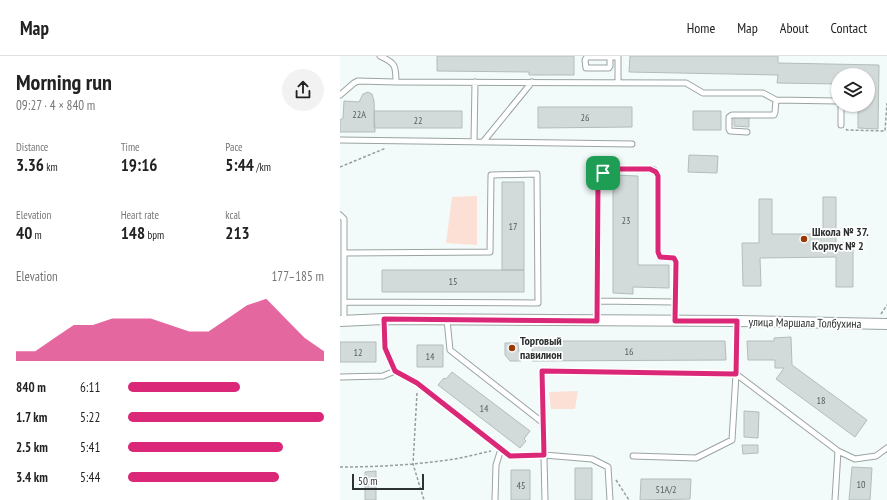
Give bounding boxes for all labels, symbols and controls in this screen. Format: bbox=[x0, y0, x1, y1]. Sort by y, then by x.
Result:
text: Map bbox=[20, 16, 49, 40]
text: Home bbox=[687, 19, 715, 37]
text: Map bbox=[737, 19, 758, 37]
text: About bbox=[780, 19, 809, 37]
text: Contact bbox=[831, 19, 867, 37]
text: Morning run bbox=[16, 68, 112, 96]
map controls bbox=[831, 68, 875, 112]
button: layers bbox=[831, 68, 875, 112]
button: share bbox=[282, 69, 324, 111]
text: 09:27 · 4 × 840 m bbox=[16, 97, 95, 114]
house number: 22А bbox=[352, 108, 366, 121]
house number: 26 bbox=[581, 111, 590, 124]
house number: 22 bbox=[414, 114, 423, 127]
text: Distance bbox=[16, 140, 48, 154]
text: Time bbox=[121, 140, 140, 154]
text: Pace bbox=[225, 140, 243, 154]
text: 3.36 bbox=[16, 154, 44, 176]
text: 19:16 bbox=[121, 154, 157, 176]
text: 5:44 bbox=[225, 154, 254, 176]
pin bbox=[586, 156, 620, 190]
text: km bbox=[44, 160, 58, 174]
text: /km bbox=[254, 160, 271, 174]
icon: arrive bbox=[592, 162, 614, 184]
text: Elevation bbox=[16, 208, 51, 222]
text: Heart rate bbox=[121, 208, 159, 222]
text: kcal bbox=[225, 208, 240, 222]
house number: 23 bbox=[622, 214, 631, 227]
house number: 17 bbox=[509, 220, 518, 233]
text: 40 bbox=[16, 222, 32, 244]
text: 148 bbox=[121, 222, 145, 244]
text: 213 bbox=[225, 222, 250, 244]
place label: Школа № 37. Корпус № 2 bbox=[812, 224, 869, 253]
text: m bbox=[32, 228, 42, 242]
text: bpm bbox=[145, 228, 164, 242]
marker: Школа № 37. Корпус № 2 bbox=[799, 234, 809, 244]
text: Elevation bbox=[16, 268, 58, 285]
text: 177–185 m bbox=[271, 268, 324, 285]
house number: 15 bbox=[449, 275, 458, 288]
street label: улица Маршала Толбухина bbox=[749, 314, 862, 331]
place label: Торговый павилион bbox=[520, 333, 562, 362]
marker: Торговый павилион bbox=[507, 343, 517, 353]
house number: 16 bbox=[625, 345, 634, 358]
house number: 12 bbox=[354, 346, 363, 359]
house number: 14 bbox=[426, 350, 435, 363]
text: 840 m bbox=[16, 379, 46, 396]
text: 6:11 bbox=[80, 379, 100, 396]
house number: 18 bbox=[817, 394, 826, 407]
house number: 14 bbox=[480, 402, 489, 415]
text: 1.7 km bbox=[16, 409, 47, 426]
text: 5:22 bbox=[80, 409, 100, 426]
text: 2.5 km bbox=[16, 439, 48, 456]
text: 5:41 bbox=[80, 439, 100, 456]
text: 3.4 km bbox=[16, 469, 48, 486]
text: 5:44 bbox=[80, 469, 100, 486]
scale bar bbox=[352, 472, 424, 491]
text: 50 m bbox=[358, 474, 377, 488]
house number: 10 bbox=[857, 478, 866, 491]
house number: 45 bbox=[517, 479, 526, 492]
house number: 51А/2 bbox=[655, 483, 677, 496]

